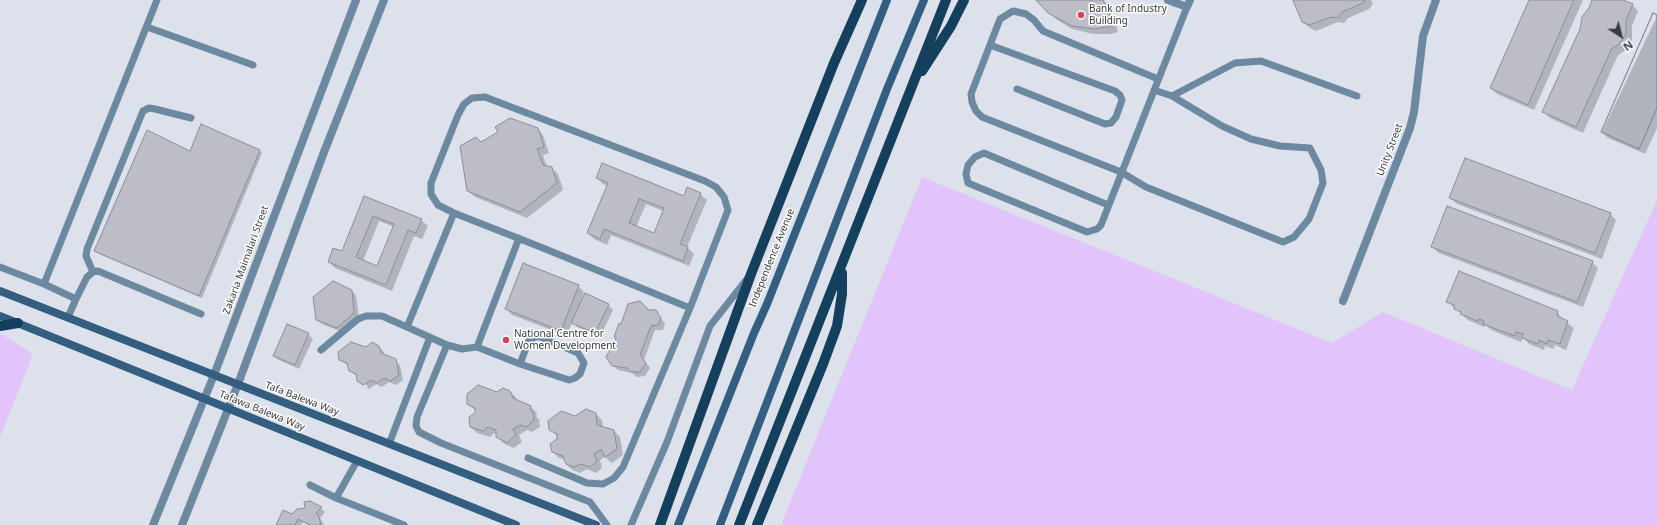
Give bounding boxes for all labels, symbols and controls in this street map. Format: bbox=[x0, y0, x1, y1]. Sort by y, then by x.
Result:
place label: Bank of Industry Building bbox=[1089, 3, 1167, 26]
marker: Bank of Industry Building bbox=[1076, 10, 1086, 20]
north arrow bbox=[1601, 16, 1641, 56]
text: N bbox=[1620, 37, 1636, 55]
street label: Unity Street bbox=[1374, 122, 1406, 178]
street label: Zakaria Maimalari Street bbox=[221, 204, 271, 316]
street label: Independence Avenue bbox=[747, 207, 797, 309]
place label: National Centre for Women Development bbox=[514, 328, 616, 352]
marker: National Centre for Women Development bbox=[501, 335, 511, 345]
street label: Tafa Balewa Way bbox=[263, 379, 341, 419]
street label: Tafawa Balewa Way bbox=[217, 388, 307, 434]

